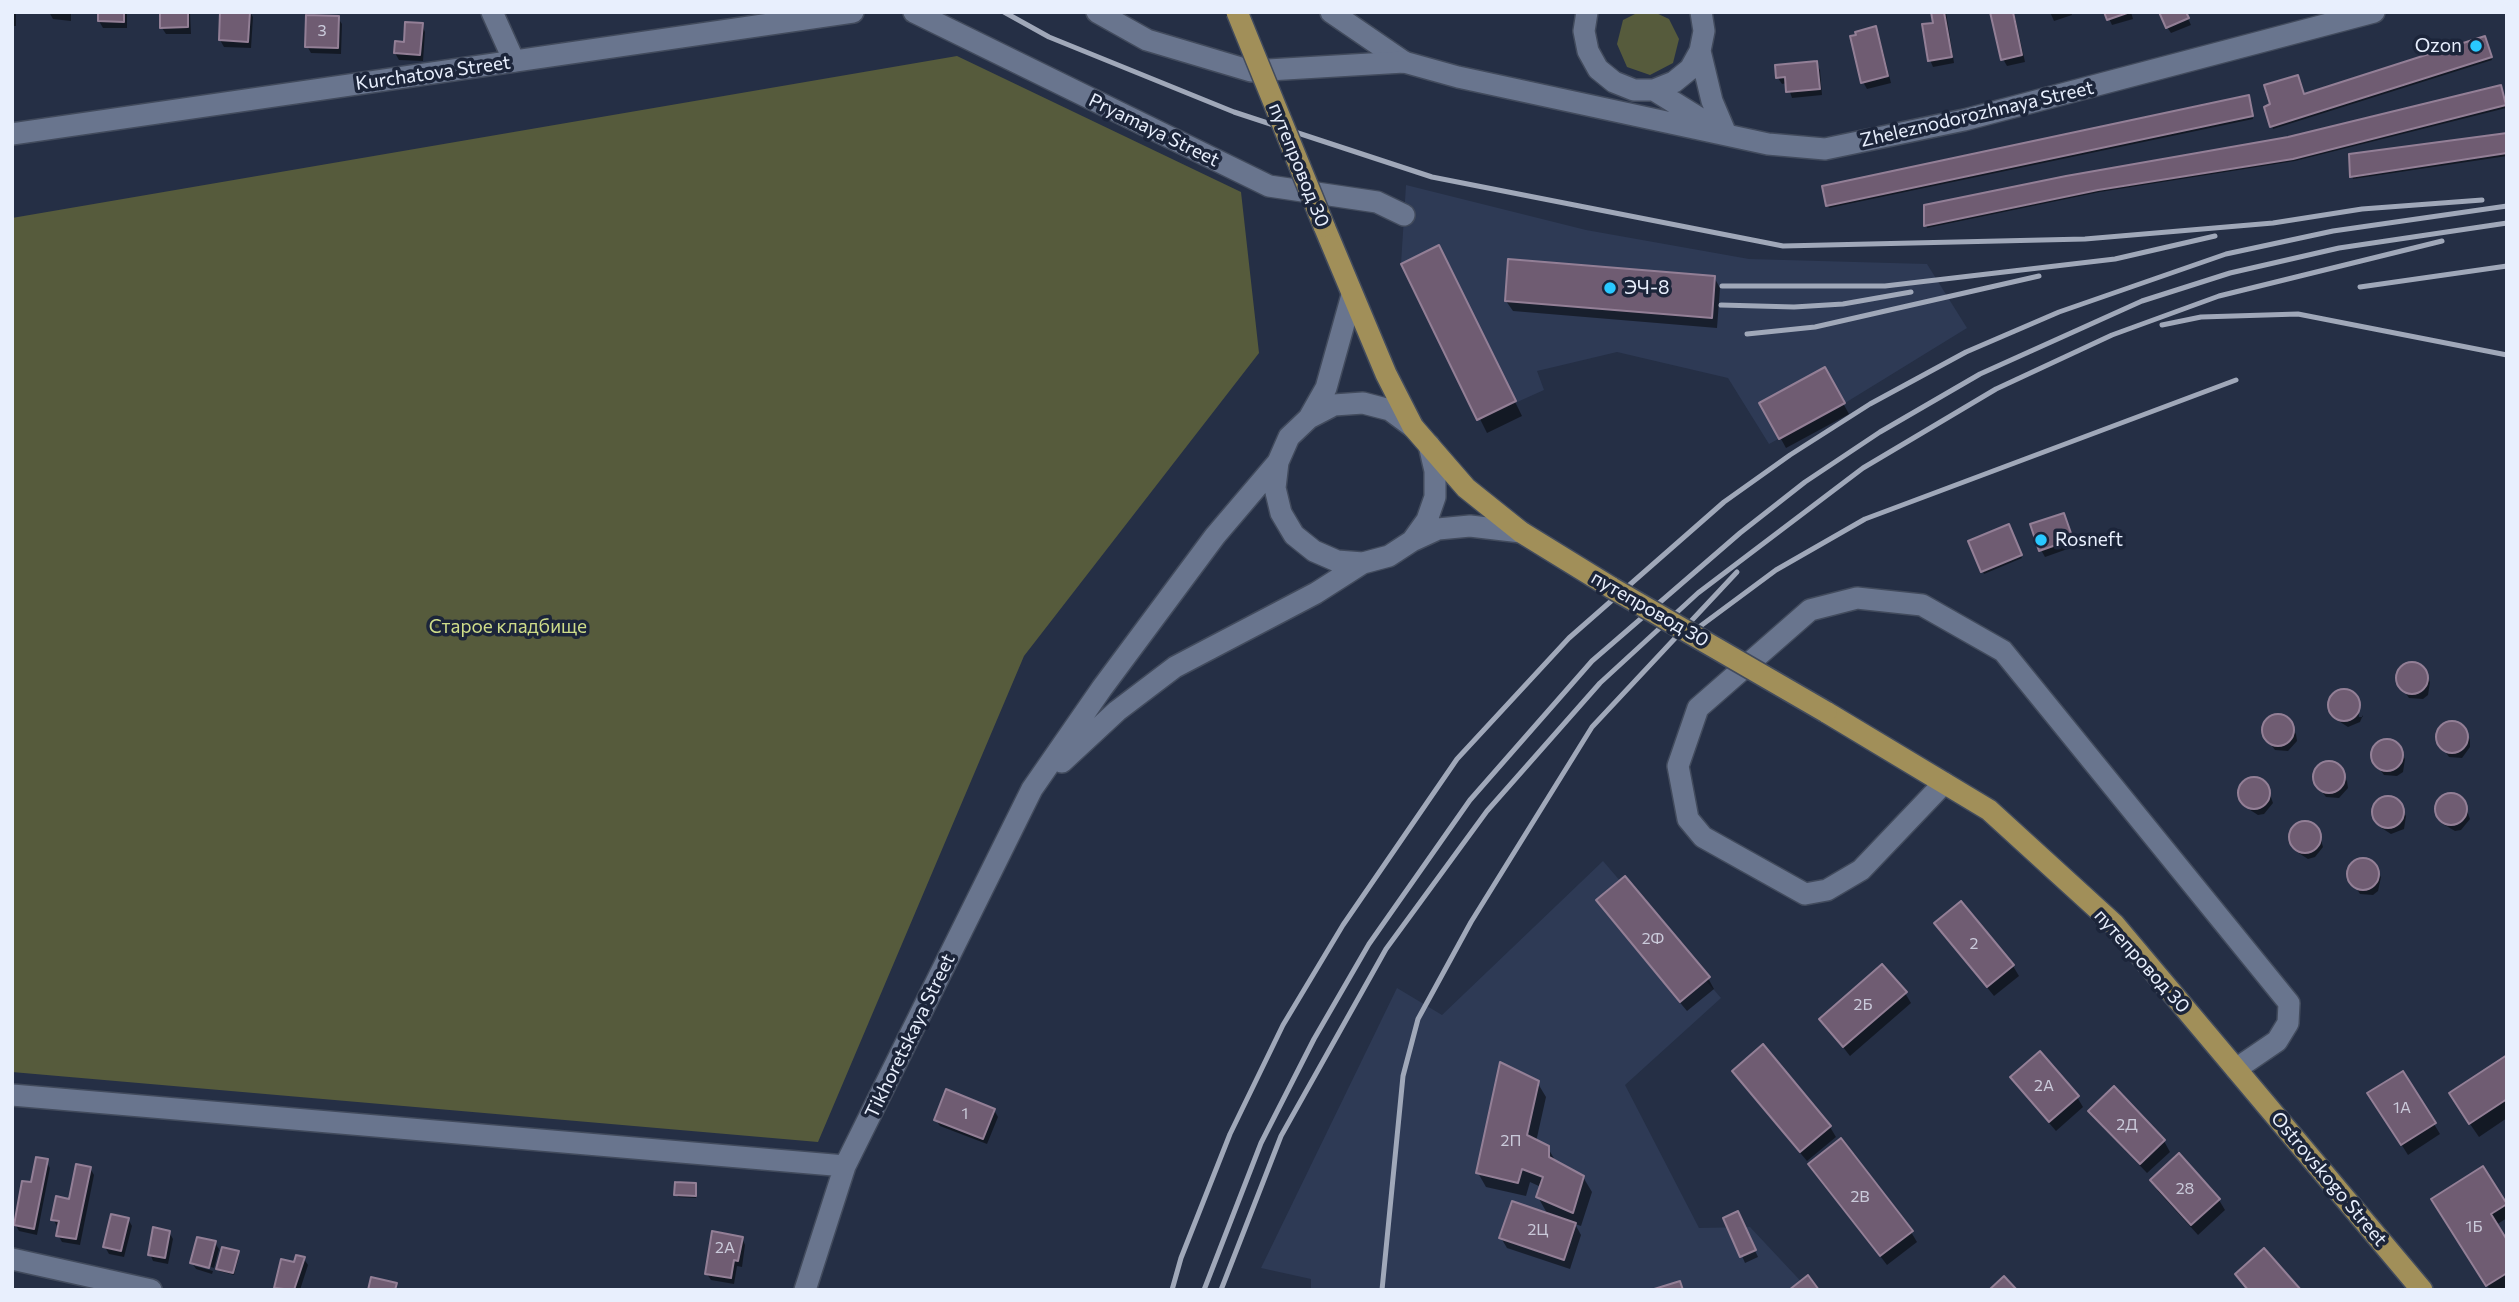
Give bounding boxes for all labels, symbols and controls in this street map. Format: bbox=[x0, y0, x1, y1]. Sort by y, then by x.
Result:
house number: 3 bbox=[317, 21, 327, 41]
place label: Ozon bbox=[2415, 35, 2462, 57]
marker: Ozon bbox=[2468, 38, 2484, 54]
street label: Kurchatova Street bbox=[354, 51, 512, 95]
street label: Zheleznodorozhnaya Street bbox=[1858, 76, 2096, 152]
street label: Pryamaya Street bbox=[1085, 89, 1223, 171]
street label: путепровод 30 bbox=[1264, 100, 1334, 230]
place label: ЭЧ-8 bbox=[1624, 277, 1669, 299]
marker: ЭЧ-8 bbox=[1602, 280, 1618, 296]
place label: Rosneft bbox=[2055, 529, 2123, 551]
marker: Rosneft bbox=[2033, 532, 2049, 548]
street label: путепровод 30 bbox=[1587, 566, 1713, 652]
park label: Старое кладбище bbox=[429, 616, 587, 638]
street label: путепровод 30 bbox=[2089, 904, 2195, 1018]
house number: 2Ф bbox=[1642, 929, 1664, 949]
house number: 2 bbox=[1970, 934, 1978, 954]
street label: Tikhoretskaya Street bbox=[860, 950, 960, 1122]
house number: 2Б bbox=[1854, 995, 1872, 1015]
house number: 2А bbox=[2034, 1076, 2054, 1096]
house number: 1А bbox=[2393, 1098, 2411, 1118]
house number: 1 bbox=[962, 1104, 968, 1124]
street label: Ostrovskogo Street bbox=[2266, 1107, 2392, 1251]
house number: 2Д bbox=[2116, 1115, 2138, 1135]
house number: 2П bbox=[1501, 1131, 1521, 1151]
house number: 28 bbox=[2176, 1179, 2194, 1199]
house number: 2В bbox=[1850, 1187, 1870, 1207]
house number: 1Б bbox=[2466, 1217, 2482, 1237]
house number: 2Ц bbox=[1527, 1220, 1549, 1240]
house number: 2А bbox=[715, 1238, 735, 1258]

